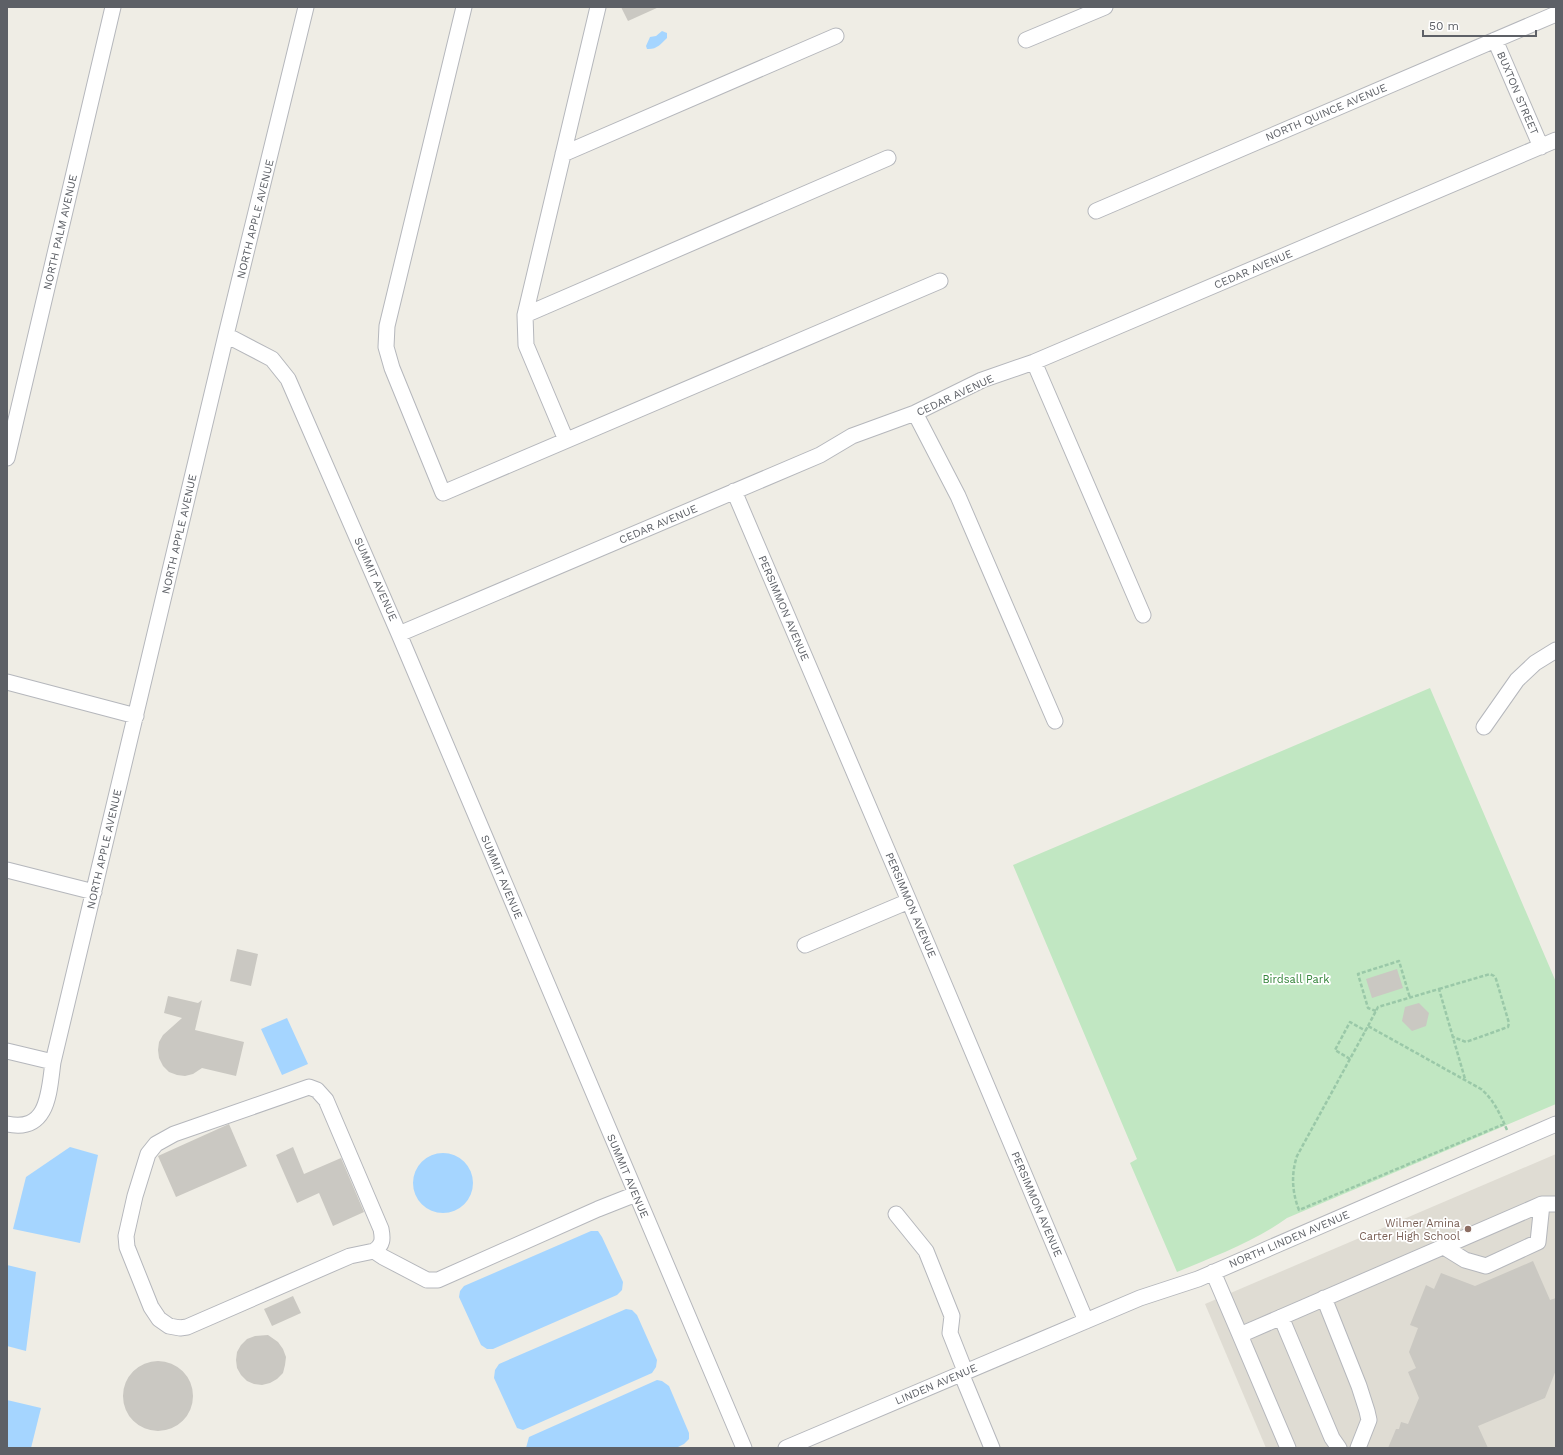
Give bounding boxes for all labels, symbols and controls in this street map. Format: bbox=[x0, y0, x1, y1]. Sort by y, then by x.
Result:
scale bar bbox=[1423, 12, 1536, 38]
text: 50 m bbox=[1429, 19, 1459, 33]
street label: BUXTON STREET bbox=[1494, 50, 1541, 137]
street label: NORTH QUINCE AVENUE bbox=[1263, 81, 1389, 144]
street label: NORTH APPLE AVENUE bbox=[234, 158, 277, 280]
street label: NORTH PALM AVENUE bbox=[41, 173, 80, 291]
street label: CEDAR AVENUE bbox=[1212, 247, 1294, 292]
street label: CEDAR AVENUE bbox=[915, 372, 996, 419]
street label: NORTH APPLE AVENUE bbox=[159, 473, 200, 595]
street label: CEDAR AVENUE bbox=[617, 502, 699, 547]
street label: SUMMIT AVENUE bbox=[351, 535, 400, 623]
street label: PERSIMMON AVENUE bbox=[755, 553, 812, 663]
street label: NORTH APPLE AVENUE bbox=[84, 788, 125, 910]
street label: SUMMIT AVENUE bbox=[478, 833, 525, 921]
street label: PERSIMMON AVENUE bbox=[882, 850, 939, 960]
park label: Birdsall Park bbox=[1262, 973, 1330, 986]
street label: SUMMIT AVENUE bbox=[604, 1132, 651, 1220]
street label: PERSIMMON AVENUE bbox=[1008, 1149, 1065, 1259]
street label: NORTH LINDEN AVENUE bbox=[1227, 1208, 1351, 1271]
place label: Wilmer Amina Carter High School bbox=[1359, 1217, 1461, 1243]
marker: Wilmer Amina Carter High School bbox=[1463, 1224, 1473, 1234]
street label: LINDEN AVENUE bbox=[893, 1361, 979, 1408]

